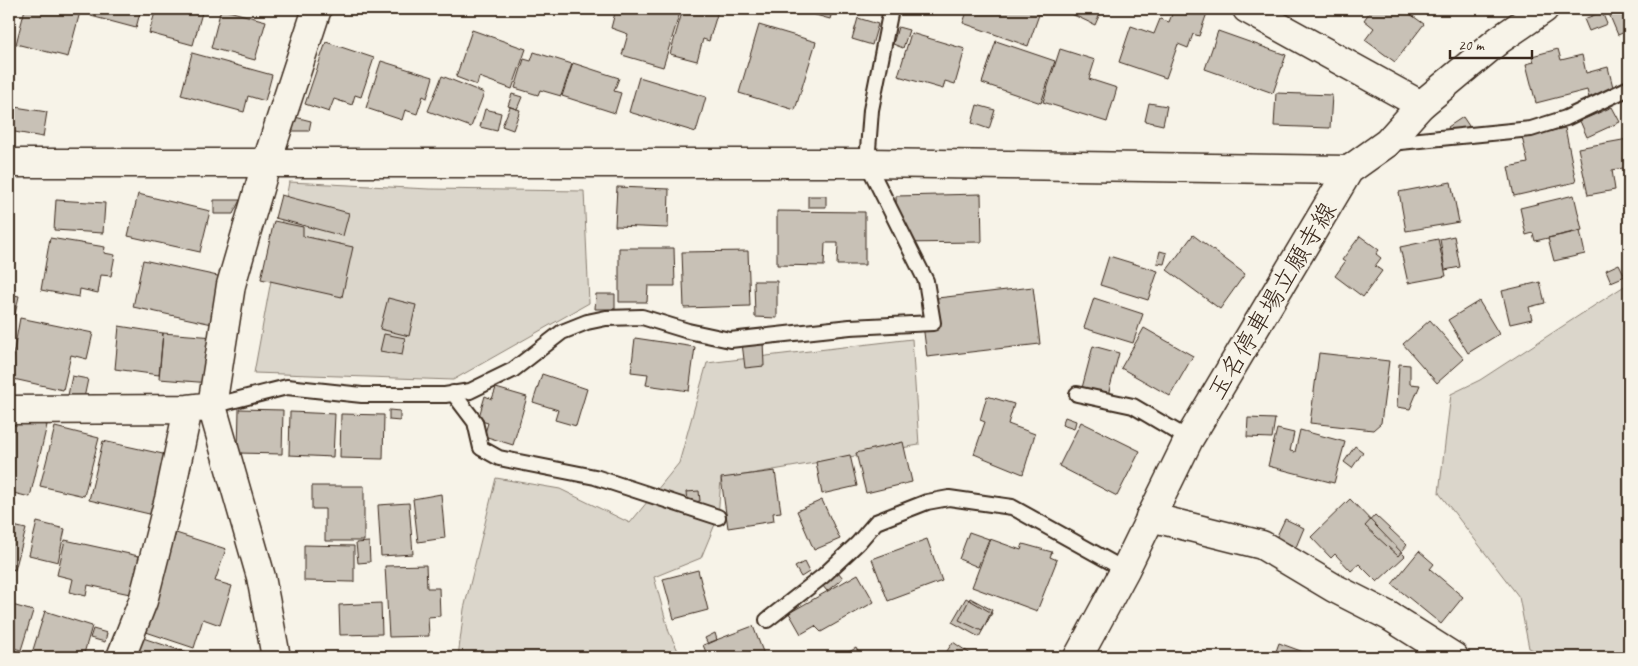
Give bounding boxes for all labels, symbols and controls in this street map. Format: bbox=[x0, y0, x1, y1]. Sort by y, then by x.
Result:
scale bar bbox=[1450, 28, 1533, 60]
text: 20 m bbox=[1458, 36, 1485, 55]
street label: 玉名停車場立願寺線 bbox=[1200, 196, 1344, 406]

